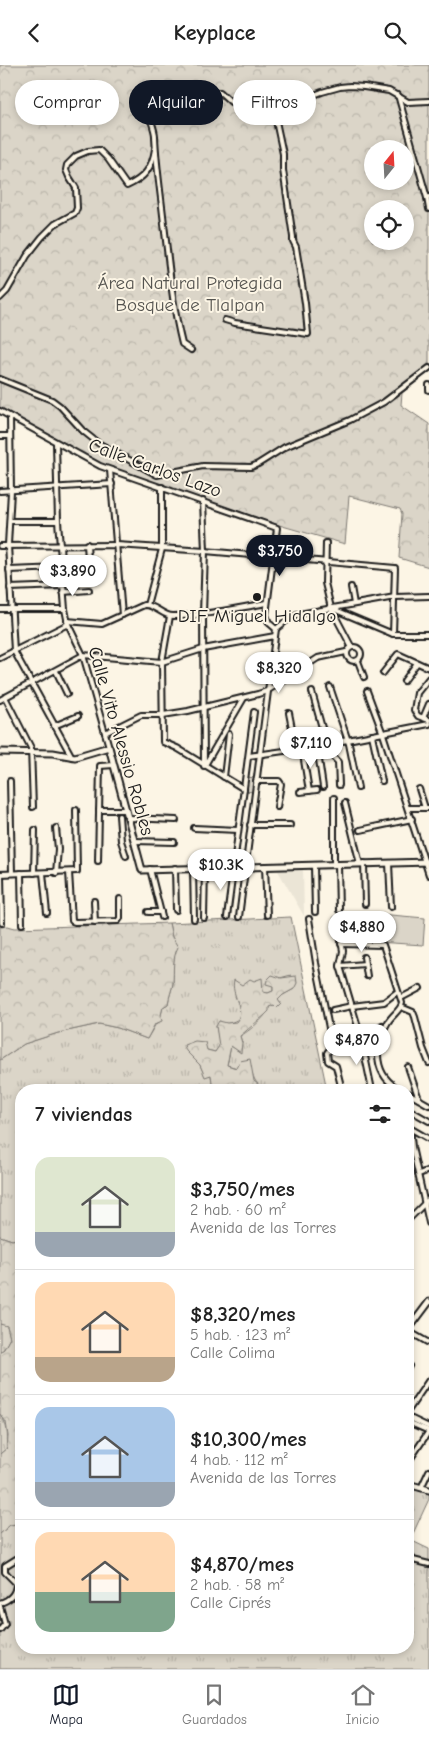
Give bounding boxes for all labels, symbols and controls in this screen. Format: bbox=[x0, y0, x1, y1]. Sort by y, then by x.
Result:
icon: back bbox=[20, 19, 48, 47]
icon: search bbox=[381, 19, 409, 47]
text: Keyplace bbox=[173, 20, 256, 46]
chip: Comprar bbox=[15, 80, 119, 125]
chip: Alquilar bbox=[129, 80, 223, 125]
chip: Filtros bbox=[233, 80, 316, 125]
north arrow bbox=[364, 140, 414, 190]
map controls bbox=[364, 140, 414, 250]
button: locate bbox=[364, 200, 414, 250]
park label: Área Natural Protegida Bosque de Tlalpan bbox=[97, 272, 283, 316]
street label: Calle Carlos Lazo bbox=[86, 434, 224, 502]
pin: $3,750 bbox=[239, 535, 321, 577]
text: $3,750 bbox=[257, 542, 303, 560]
pin: $3,890 bbox=[32, 555, 114, 597]
text: $3,890 bbox=[50, 562, 96, 580]
marker: DIF Miguel Hidalgo bbox=[251, 591, 263, 603]
place label: DIF Miguel Hidalgo bbox=[178, 605, 336, 627]
street label: Calle Vito Alessio Robles bbox=[83, 644, 159, 838]
pin: $8,320 bbox=[238, 651, 320, 694]
text: $8,320 bbox=[256, 659, 302, 677]
pin: $7,110 bbox=[270, 727, 352, 769]
text: $7,110 bbox=[290, 734, 332, 752]
pin: $10.3K bbox=[180, 849, 262, 891]
text: $10.3K bbox=[199, 856, 243, 874]
pin: $4,880 bbox=[321, 911, 403, 953]
text: $4,880 bbox=[339, 918, 385, 936]
pin: $4,870 bbox=[316, 1023, 398, 1066]
text: $4,870 bbox=[335, 1031, 379, 1049]
icon: filters bbox=[366, 1100, 394, 1128]
text: 7 viviendas bbox=[35, 1102, 132, 1126]
icon: home bbox=[75, 1177, 135, 1237]
text: $3,750/mes bbox=[190, 1177, 295, 1201]
text: 2 hab. · 60 m² bbox=[190, 1201, 286, 1219]
text: Avenida de las Torres bbox=[190, 1219, 336, 1237]
icon: home bbox=[75, 1302, 135, 1362]
text: $8,320/mes bbox=[190, 1302, 295, 1326]
text: 5 hab. · 123 m² bbox=[190, 1326, 290, 1344]
text: Calle Colima bbox=[190, 1344, 275, 1362]
icon: home bbox=[75, 1427, 135, 1487]
text: $10,300/mes bbox=[190, 1427, 306, 1451]
text: 4 hab. · 112 m² bbox=[190, 1451, 288, 1469]
text: Avenida de las Torres bbox=[190, 1469, 336, 1487]
icon: home bbox=[75, 1552, 135, 1612]
text: $4,870/mes bbox=[190, 1552, 294, 1576]
text: 2 hab. · 58 m² bbox=[190, 1576, 284, 1594]
text: Calle Ciprés bbox=[190, 1594, 271, 1612]
tab: Mapa bbox=[49, 1681, 83, 1728]
tab: Guardados bbox=[182, 1681, 247, 1728]
tab: Inicio bbox=[346, 1681, 380, 1728]

